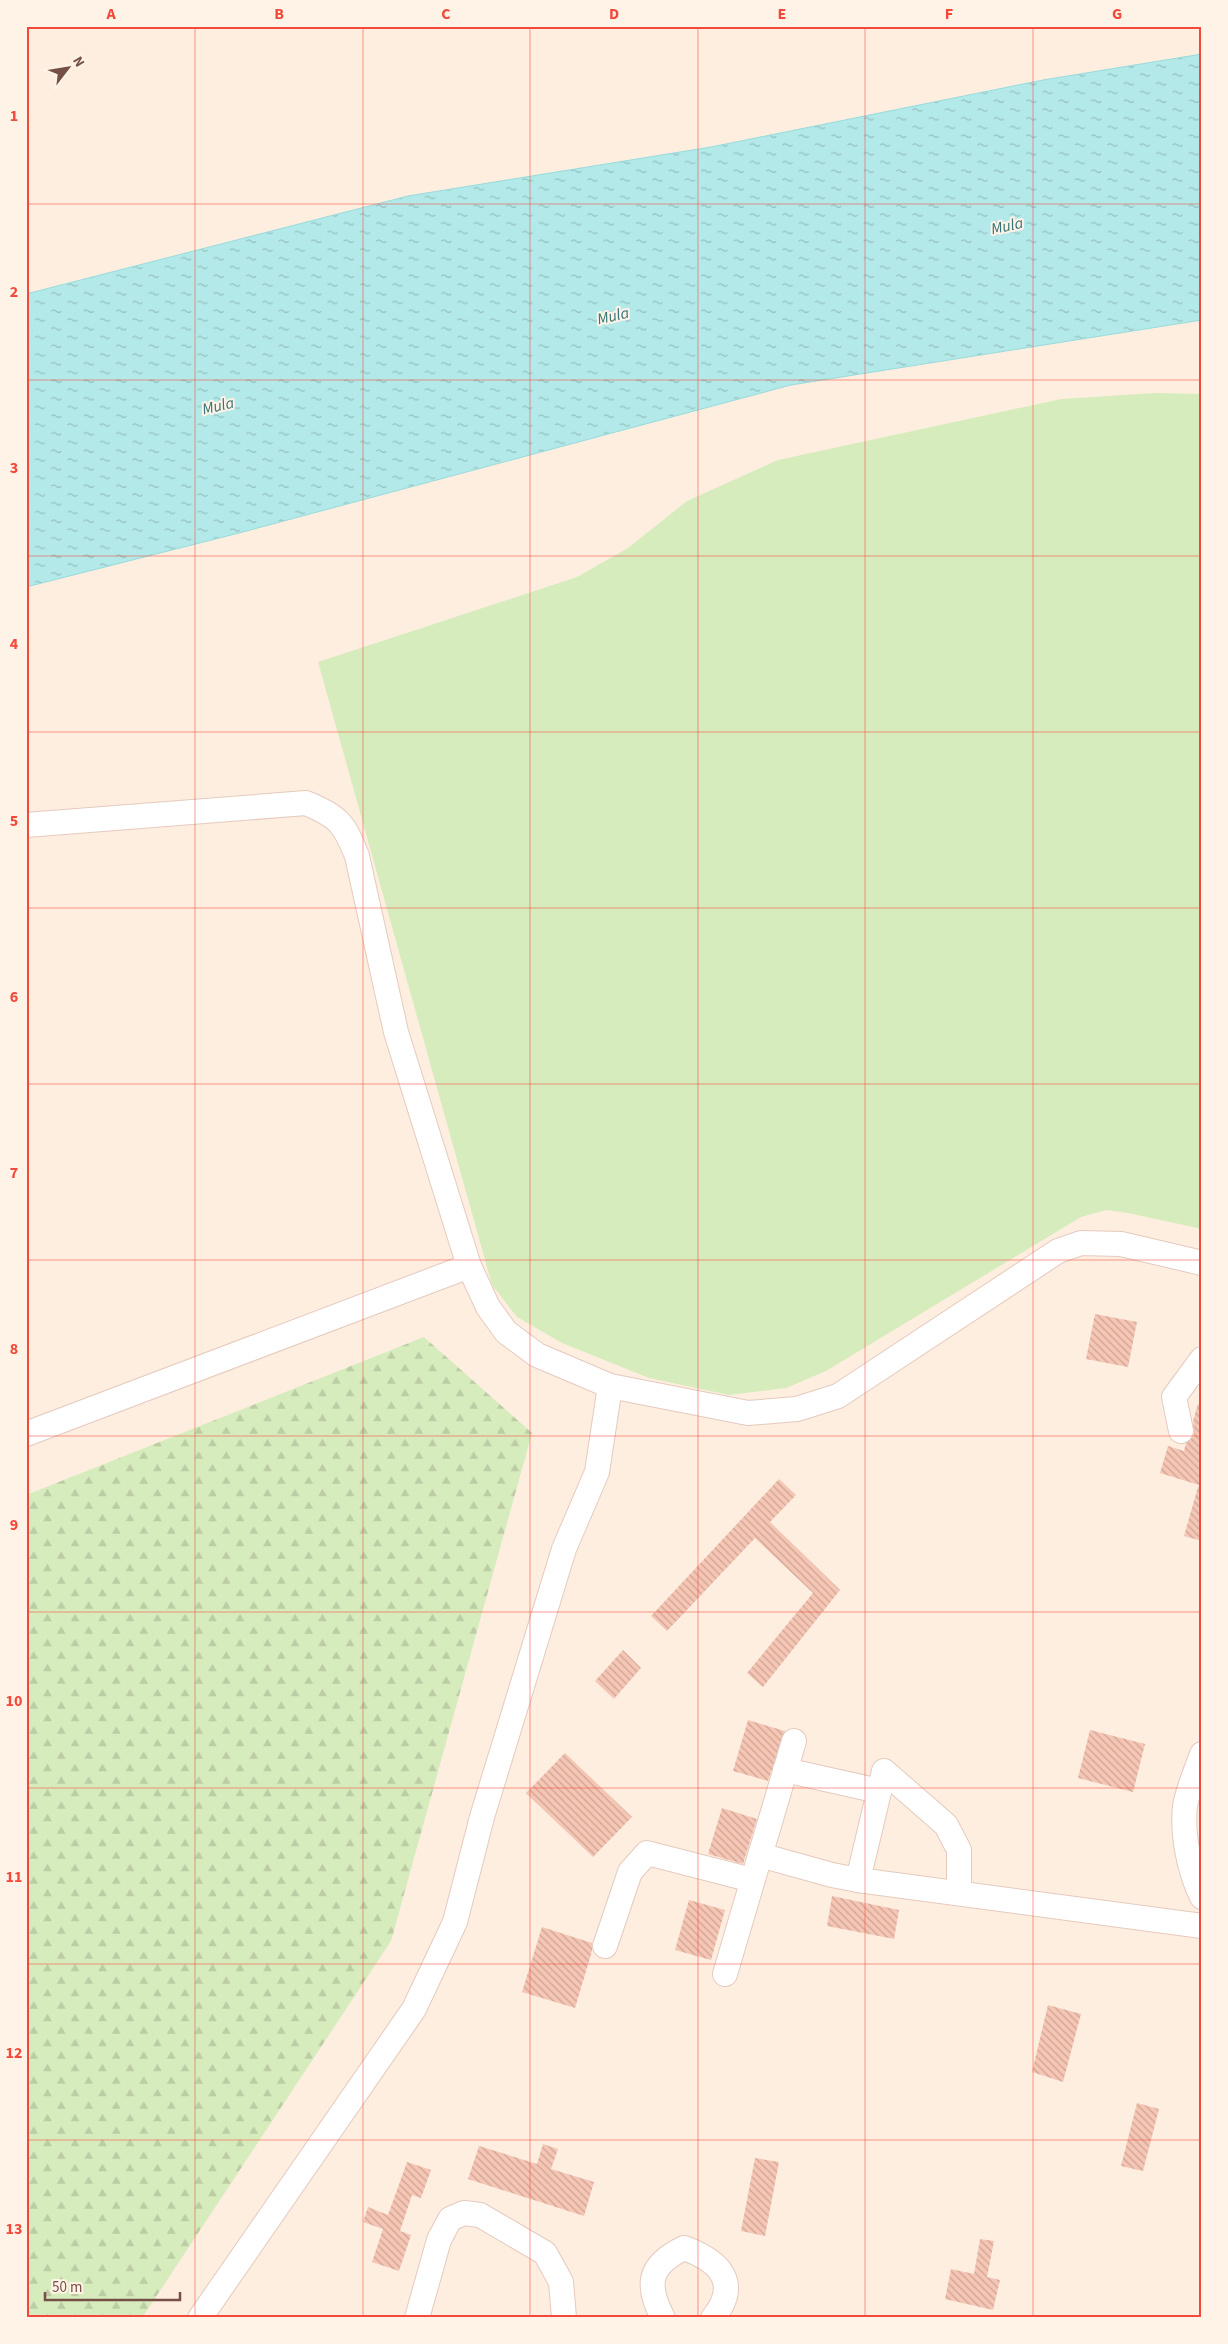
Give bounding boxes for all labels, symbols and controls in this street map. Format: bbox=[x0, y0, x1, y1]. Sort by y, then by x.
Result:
text: A bbox=[105, 3, 116, 25]
text: B bbox=[274, 3, 284, 25]
text: C bbox=[441, 3, 451, 25]
text: D bbox=[609, 3, 619, 25]
text: E bbox=[778, 3, 786, 25]
text: F bbox=[945, 3, 953, 25]
text: G bbox=[1112, 3, 1122, 25]
north arrow bbox=[42, 42, 92, 92]
text: N bbox=[67, 53, 89, 71]
text: 1 bbox=[10, 105, 18, 127]
water label: Mula bbox=[989, 212, 1025, 240]
text: 2 bbox=[10, 281, 18, 303]
water label: Mula bbox=[595, 302, 632, 330]
water label: Mula bbox=[200, 392, 237, 420]
text: 3 bbox=[10, 457, 18, 479]
text: 4 bbox=[10, 633, 19, 655]
text: 5 bbox=[10, 810, 18, 832]
text: 6 bbox=[10, 986, 18, 1008]
text: 7 bbox=[10, 1162, 18, 1184]
text: 8 bbox=[10, 1338, 18, 1360]
text: 9 bbox=[10, 1514, 18, 1536]
text: 10 bbox=[6, 1690, 22, 1712]
text: 11 bbox=[6, 1866, 22, 1888]
text: 12 bbox=[6, 2042, 22, 2064]
text: 13 bbox=[6, 2218, 22, 2240]
scale bar bbox=[45, 2269, 180, 2301]
text: 50 m bbox=[52, 2277, 82, 2298]

